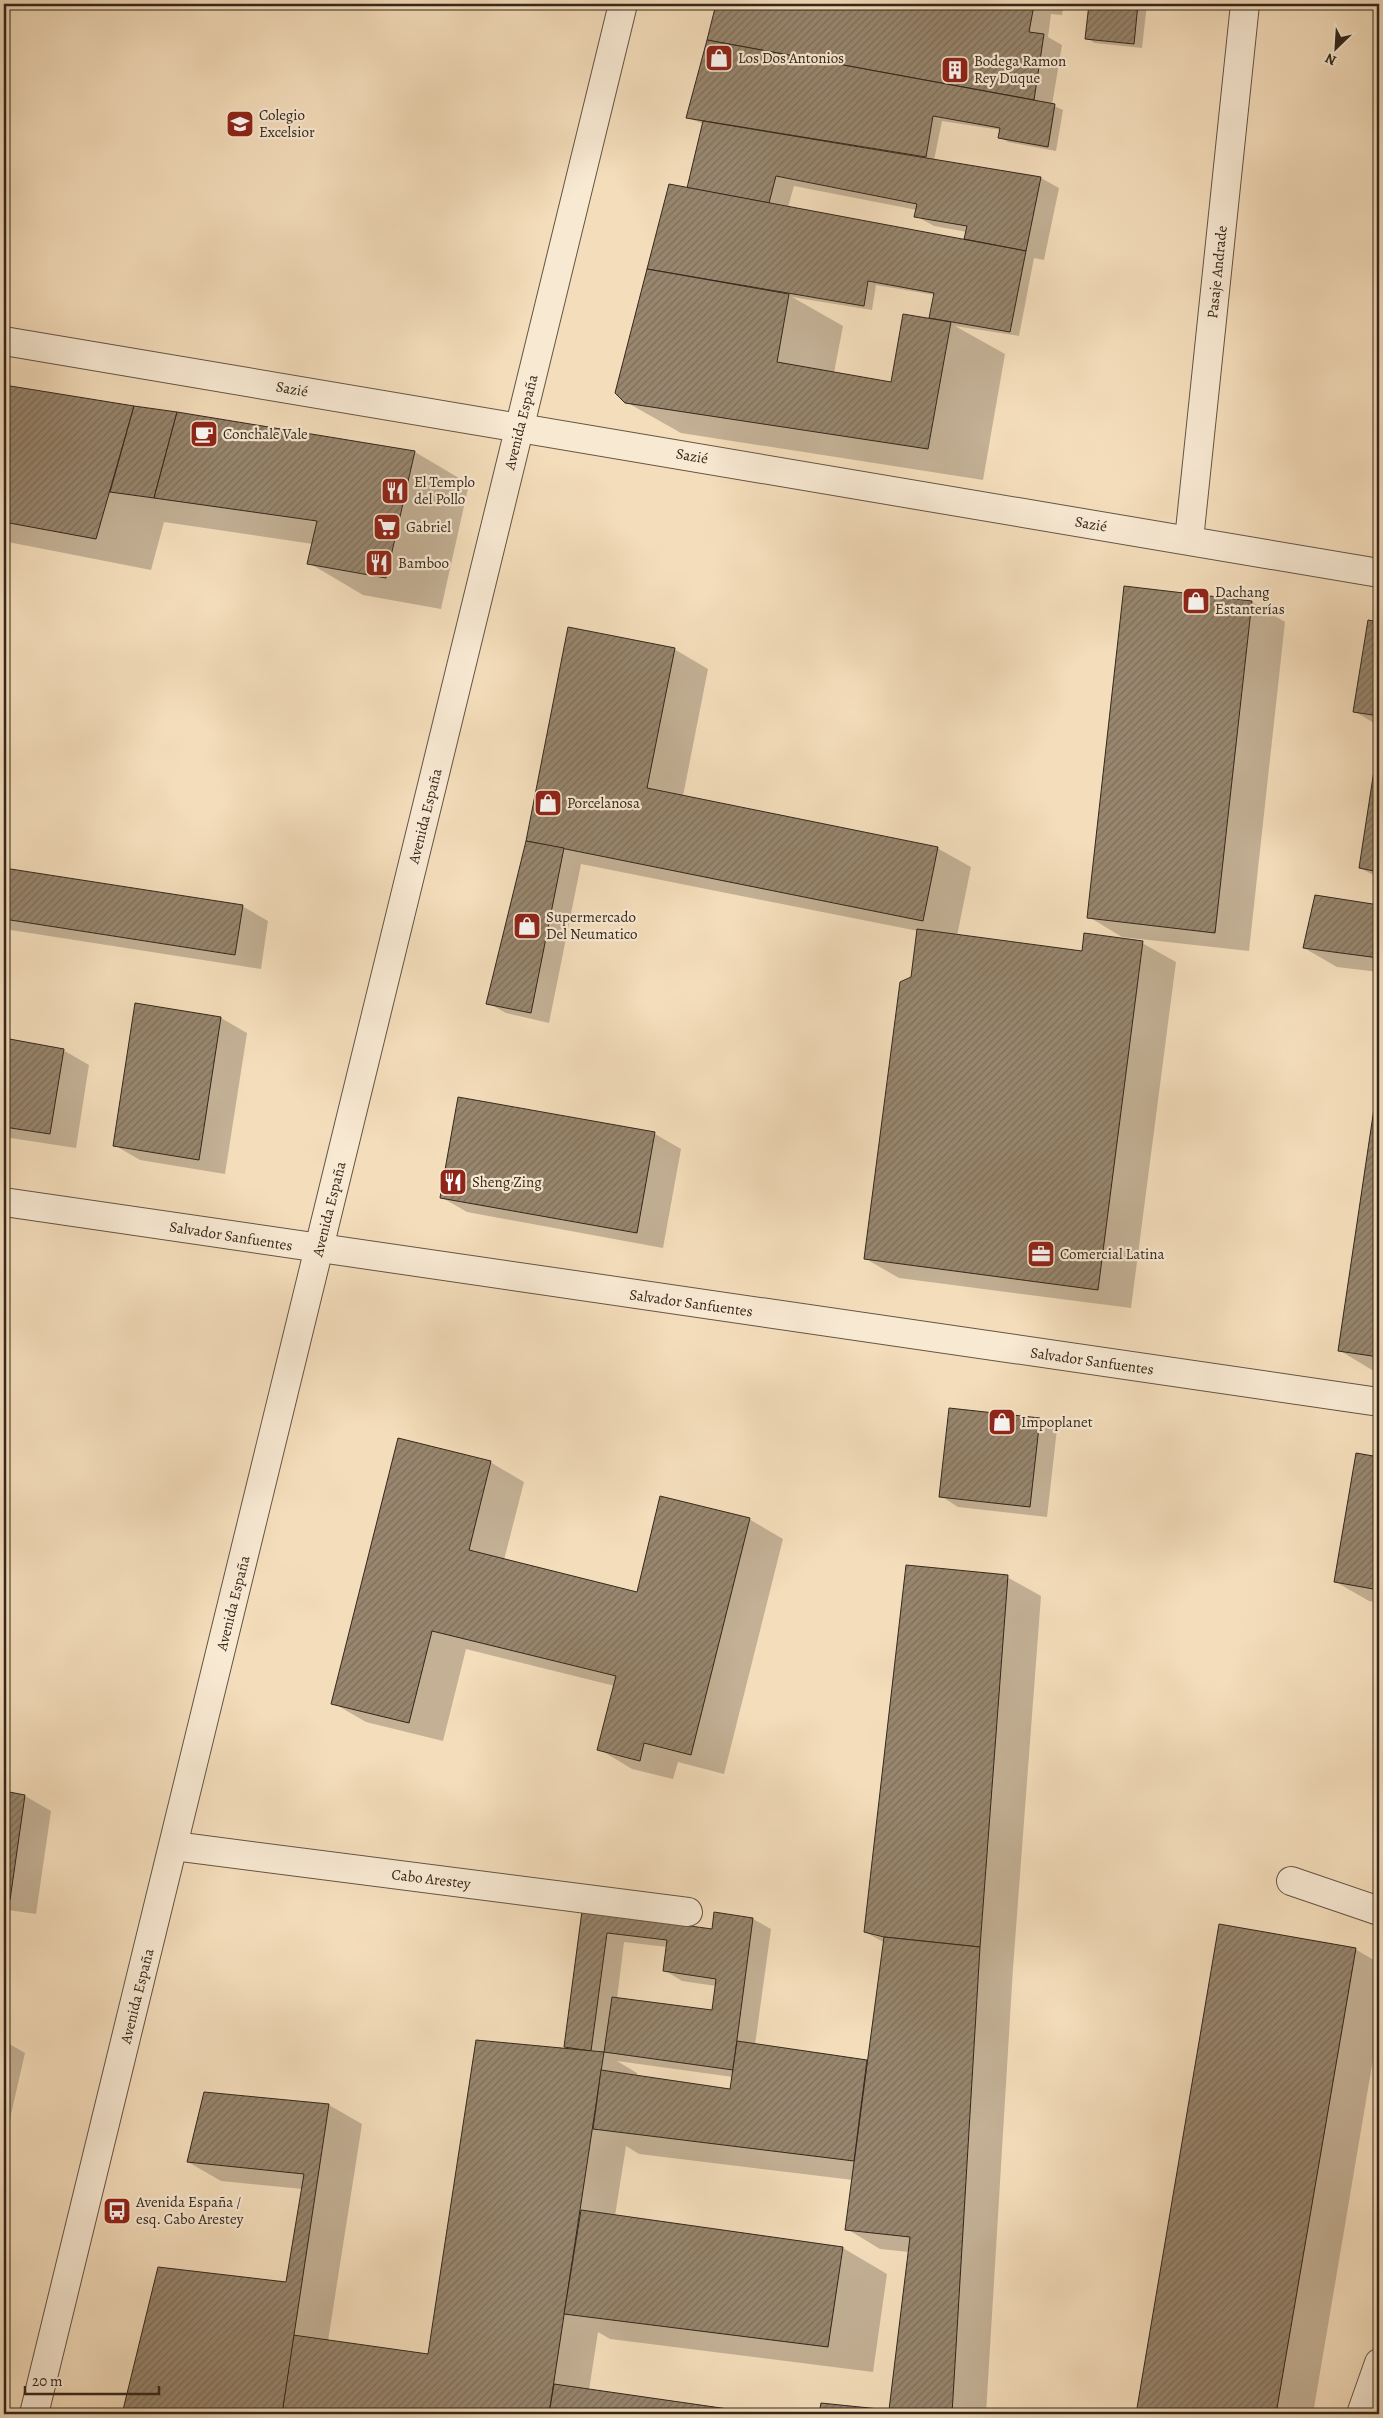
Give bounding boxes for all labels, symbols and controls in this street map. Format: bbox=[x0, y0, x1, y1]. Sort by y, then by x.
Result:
north arrow bbox=[1310, 22, 1360, 72]
shop icon: Los Dos Antonios bbox=[704, 43, 734, 73]
place label: Los Dos Antonios bbox=[738, 48, 844, 68]
text: N bbox=[1322, 49, 1339, 70]
place label: Bodega Ramon Rey Duque bbox=[974, 51, 1066, 88]
building icon: Bodega Ramon Rey Duque bbox=[940, 55, 970, 85]
place label: Colegio Excelsior bbox=[259, 105, 315, 142]
school or university icon: Colegio Excelsior bbox=[225, 109, 255, 139]
street label: Pasaje Andrade bbox=[1202, 224, 1232, 320]
street label: Avenida España bbox=[499, 372, 542, 473]
street label: Sazié bbox=[274, 376, 310, 402]
cafe icon: Conchale Vale bbox=[189, 419, 219, 449]
place label: Conchale Vale bbox=[223, 424, 308, 444]
street label: Sazié bbox=[674, 443, 710, 469]
place label: El Templo del Pollo bbox=[414, 472, 475, 509]
restaurant icon: El Templo del Pollo bbox=[380, 476, 410, 506]
street label: Sazié bbox=[1073, 511, 1109, 537]
supermarket icon: Gabriel bbox=[372, 512, 402, 542]
place label: Gabriel bbox=[406, 517, 451, 537]
restaurant icon: Bamboo bbox=[364, 548, 394, 578]
place label: Bamboo bbox=[398, 553, 449, 573]
place label: Dachang Estanterías bbox=[1215, 582, 1285, 619]
shop icon: Dachang Estanterías bbox=[1181, 586, 1211, 616]
street label: Avenida España bbox=[403, 766, 446, 867]
shop icon: Porcelanosa bbox=[533, 788, 563, 818]
place label: Porcelanosa bbox=[567, 793, 640, 813]
place label: Supermercado Del Neumatico bbox=[546, 907, 637, 944]
shop icon: Supermercado Del Neumatico bbox=[512, 911, 542, 941]
street label: Avenida España bbox=[307, 1159, 350, 1260]
restaurant icon: Sheng Zing bbox=[438, 1167, 468, 1197]
place label: Sheng Zing bbox=[472, 1172, 542, 1192]
street label: Salvador Sanfuentes bbox=[168, 1216, 294, 1256]
office icon: Comercial Latina bbox=[1026, 1239, 1056, 1269]
place label: Comercial Latina bbox=[1060, 1244, 1165, 1264]
street label: Salvador Sanfuentes bbox=[628, 1284, 754, 1322]
street label: Salvador Sanfuentes bbox=[1029, 1342, 1155, 1380]
shop icon: Impoplanet bbox=[987, 1407, 1017, 1437]
place label: Impoplanet bbox=[1021, 1412, 1093, 1432]
street label: Avenida España bbox=[211, 1553, 254, 1654]
street label: Cabo Arestey bbox=[390, 1864, 472, 1894]
street label: Avenida España bbox=[115, 1946, 158, 2047]
place label: Avenida España / esq. Cabo Arestey bbox=[135, 2192, 244, 2229]
bus stop icon: Avenida España / esq. Cabo Arestey bbox=[102, 2196, 132, 2226]
scale bar bbox=[25, 2363, 159, 2395]
text: 20 m bbox=[32, 2371, 63, 2391]

